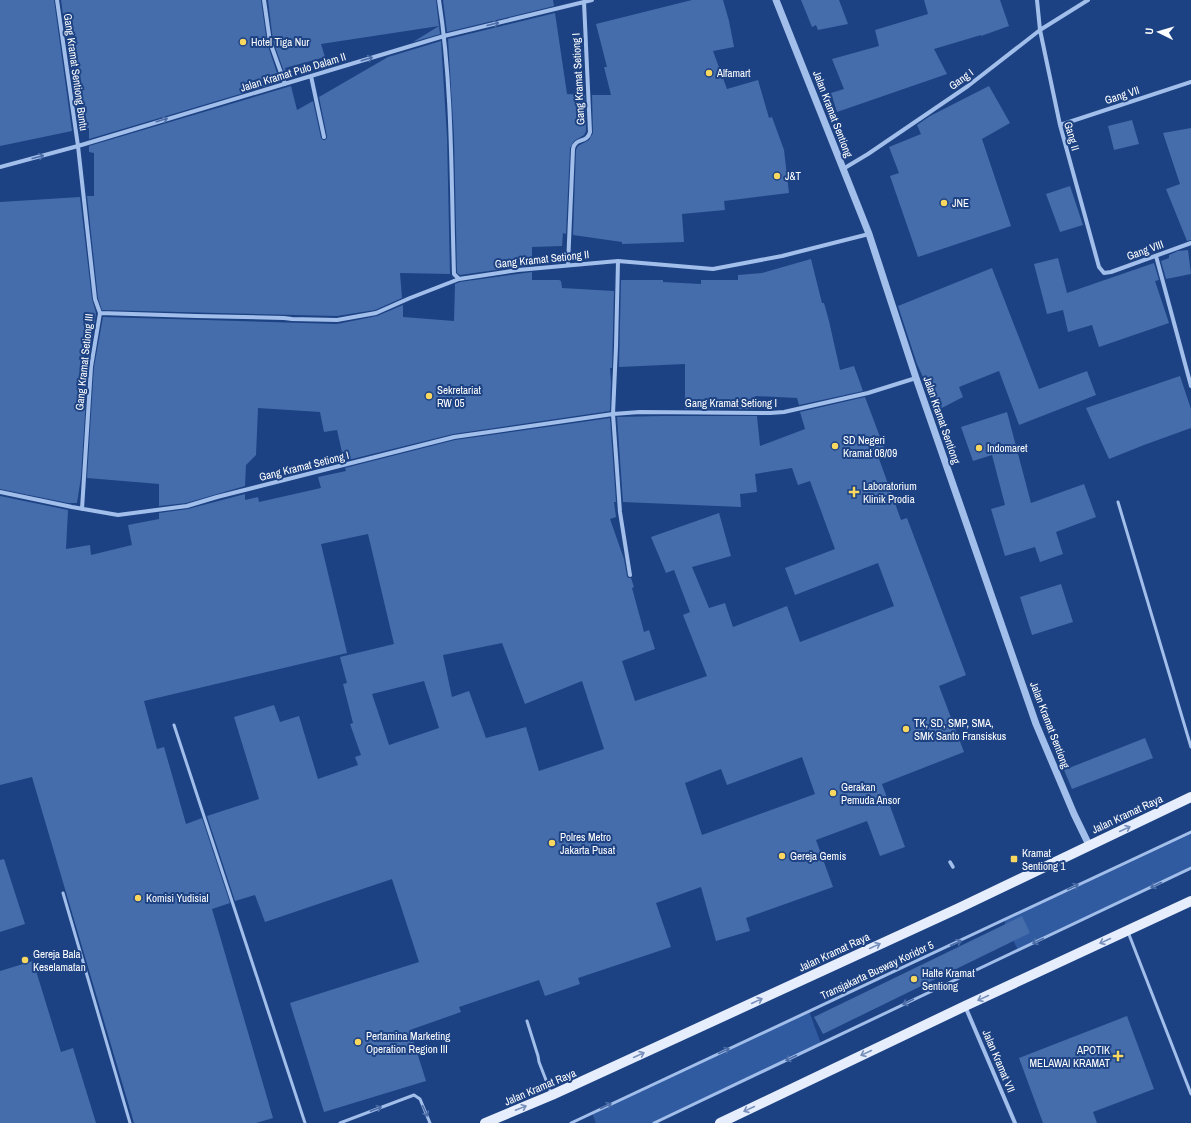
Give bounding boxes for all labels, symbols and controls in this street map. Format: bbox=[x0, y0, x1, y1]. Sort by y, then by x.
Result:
street label: Gang Kramat Sentiong Buntu bbox=[61, 12, 91, 132]
north arrow bbox=[1139, 12, 1179, 52]
one-way arrow bbox=[486, 20, 499, 28]
text: U bbox=[1142, 27, 1156, 35]
street label: Gang Kramat Setiong I bbox=[569, 33, 587, 125]
place label: Hotel Tiga Nur bbox=[251, 35, 309, 49]
marker: Hotel Tiga Nur bbox=[238, 37, 248, 47]
street label: Jalan Kramat Pulo Dalam II bbox=[238, 49, 348, 95]
one-way arrow bbox=[361, 55, 374, 62]
street label: Gang I bbox=[946, 65, 976, 93]
place label: Alfamart bbox=[716, 66, 751, 80]
marker: Alfamart bbox=[704, 68, 714, 78]
street label: Jalan Kramat Sentiong bbox=[810, 69, 856, 159]
street label: Gang VII bbox=[1103, 83, 1141, 107]
one-way arrow bbox=[156, 116, 169, 123]
street label: Gang II bbox=[1061, 120, 1083, 152]
one-way arrow bbox=[31, 153, 44, 160]
place label: J&T bbox=[785, 169, 802, 183]
marker: J&T bbox=[772, 171, 782, 181]
place label: JNE bbox=[952, 196, 969, 210]
marker: JNE bbox=[939, 198, 949, 208]
street label: Gang VIII bbox=[1125, 237, 1165, 263]
street label: Gang Kramat Setiong II bbox=[494, 247, 590, 271]
street label: Gang Kramat Setiong III bbox=[72, 313, 96, 411]
street label: Jalan Kramat Sentiong bbox=[920, 374, 964, 466]
place label: Sekretariat RW 05 bbox=[437, 383, 482, 410]
marker: Sekretariat RW 05 bbox=[424, 391, 434, 401]
street label: Gang Kramat Setiong I bbox=[685, 396, 777, 410]
place label: SD Negeri Kramat 08/09 bbox=[843, 433, 897, 460]
marker: SD Negeri Kramat 08/09 bbox=[830, 441, 840, 451]
place label: Indomaret bbox=[987, 441, 1028, 455]
marker: Indomaret bbox=[974, 443, 984, 453]
street label: Gang Kramat Setiong I bbox=[258, 448, 350, 484]
place label: Laboratorium Klinik Prodia bbox=[863, 479, 917, 506]
marker: Laboratorium Klinik Prodia bbox=[848, 486, 860, 498]
street label: Jalan Kramat Sentiong bbox=[1027, 680, 1073, 770]
place label: TK, SD, SMP, SMA, SMK Santo Fransiskus bbox=[914, 716, 1007, 743]
marker: TK, SD, SMP, SMA, SMK Santo Fransiskus bbox=[901, 724, 911, 734]
place label: Gerakan Pemuda Ansor bbox=[841, 780, 900, 807]
marker: Gerakan Pemuda Ansor bbox=[828, 788, 838, 798]
street label: Jalan Kramat Raya bbox=[1089, 791, 1165, 837]
one-way arrow bbox=[1118, 825, 1130, 832]
place label: Polres Metro Jakarta Pusat bbox=[560, 830, 616, 857]
marker: Polres Metro Jakarta Pusat bbox=[547, 838, 557, 848]
place label: Kramat Sentiong 1 bbox=[1022, 846, 1066, 873]
place label: Gereja Gemis bbox=[790, 849, 847, 863]
marker: Gereja Gemis bbox=[777, 851, 787, 861]
marker: Kramat Sentiong 1 bbox=[1009, 854, 1019, 864]
one-way arrow bbox=[1150, 882, 1162, 889]
one-way arrow bbox=[1067, 883, 1079, 890]
place label: Komisi Yudisial bbox=[146, 891, 209, 905]
marker: Komisi Yudisial bbox=[133, 893, 143, 903]
street label: Jalan Kramat Raya bbox=[796, 929, 872, 975]
street label: Transjakarta Busway Koridor 5 bbox=[818, 938, 936, 1002]
one-way arrow bbox=[1033, 938, 1045, 945]
one-way arrow bbox=[1099, 938, 1111, 945]
one-way arrow bbox=[949, 939, 961, 946]
one-way arrow bbox=[869, 942, 881, 949]
place label: Gereja Bala Keselamatan bbox=[33, 947, 86, 974]
marker: Gereja Bala Keselamatan bbox=[20, 955, 30, 965]
place label: Halte Kramat Sentiong bbox=[922, 966, 975, 993]
marker: Halte Kramat Sentiong bbox=[909, 974, 919, 984]
one-way arrow bbox=[978, 994, 990, 1002]
one-way arrow bbox=[751, 997, 763, 1004]
one-way arrow bbox=[902, 999, 914, 1006]
street label: Jalan Kramat VII bbox=[980, 1028, 1018, 1094]
place label: Pertamina Marketing Operation Region III bbox=[366, 1029, 450, 1056]
marker: Pertamina Marketing Operation Region III bbox=[353, 1037, 363, 1047]
place label: APOTIK MELAWAI KRAMAT bbox=[1030, 1043, 1110, 1070]
one-way arrow bbox=[718, 1047, 730, 1054]
one-way arrow bbox=[860, 1050, 872, 1057]
one-way arrow bbox=[633, 1051, 645, 1058]
marker: APOTIK MELAWAI KRAMAT bbox=[1113, 1051, 1123, 1061]
one-way arrow bbox=[785, 1055, 797, 1062]
street label: Jalan Kramat Raya bbox=[502, 1066, 578, 1108]
one-way arrow bbox=[600, 1102, 612, 1110]
one-way arrow bbox=[514, 1104, 526, 1112]
one-way arrow bbox=[370, 1105, 382, 1113]
one-way arrow bbox=[422, 1105, 430, 1117]
one-way arrow bbox=[743, 1106, 755, 1113]

